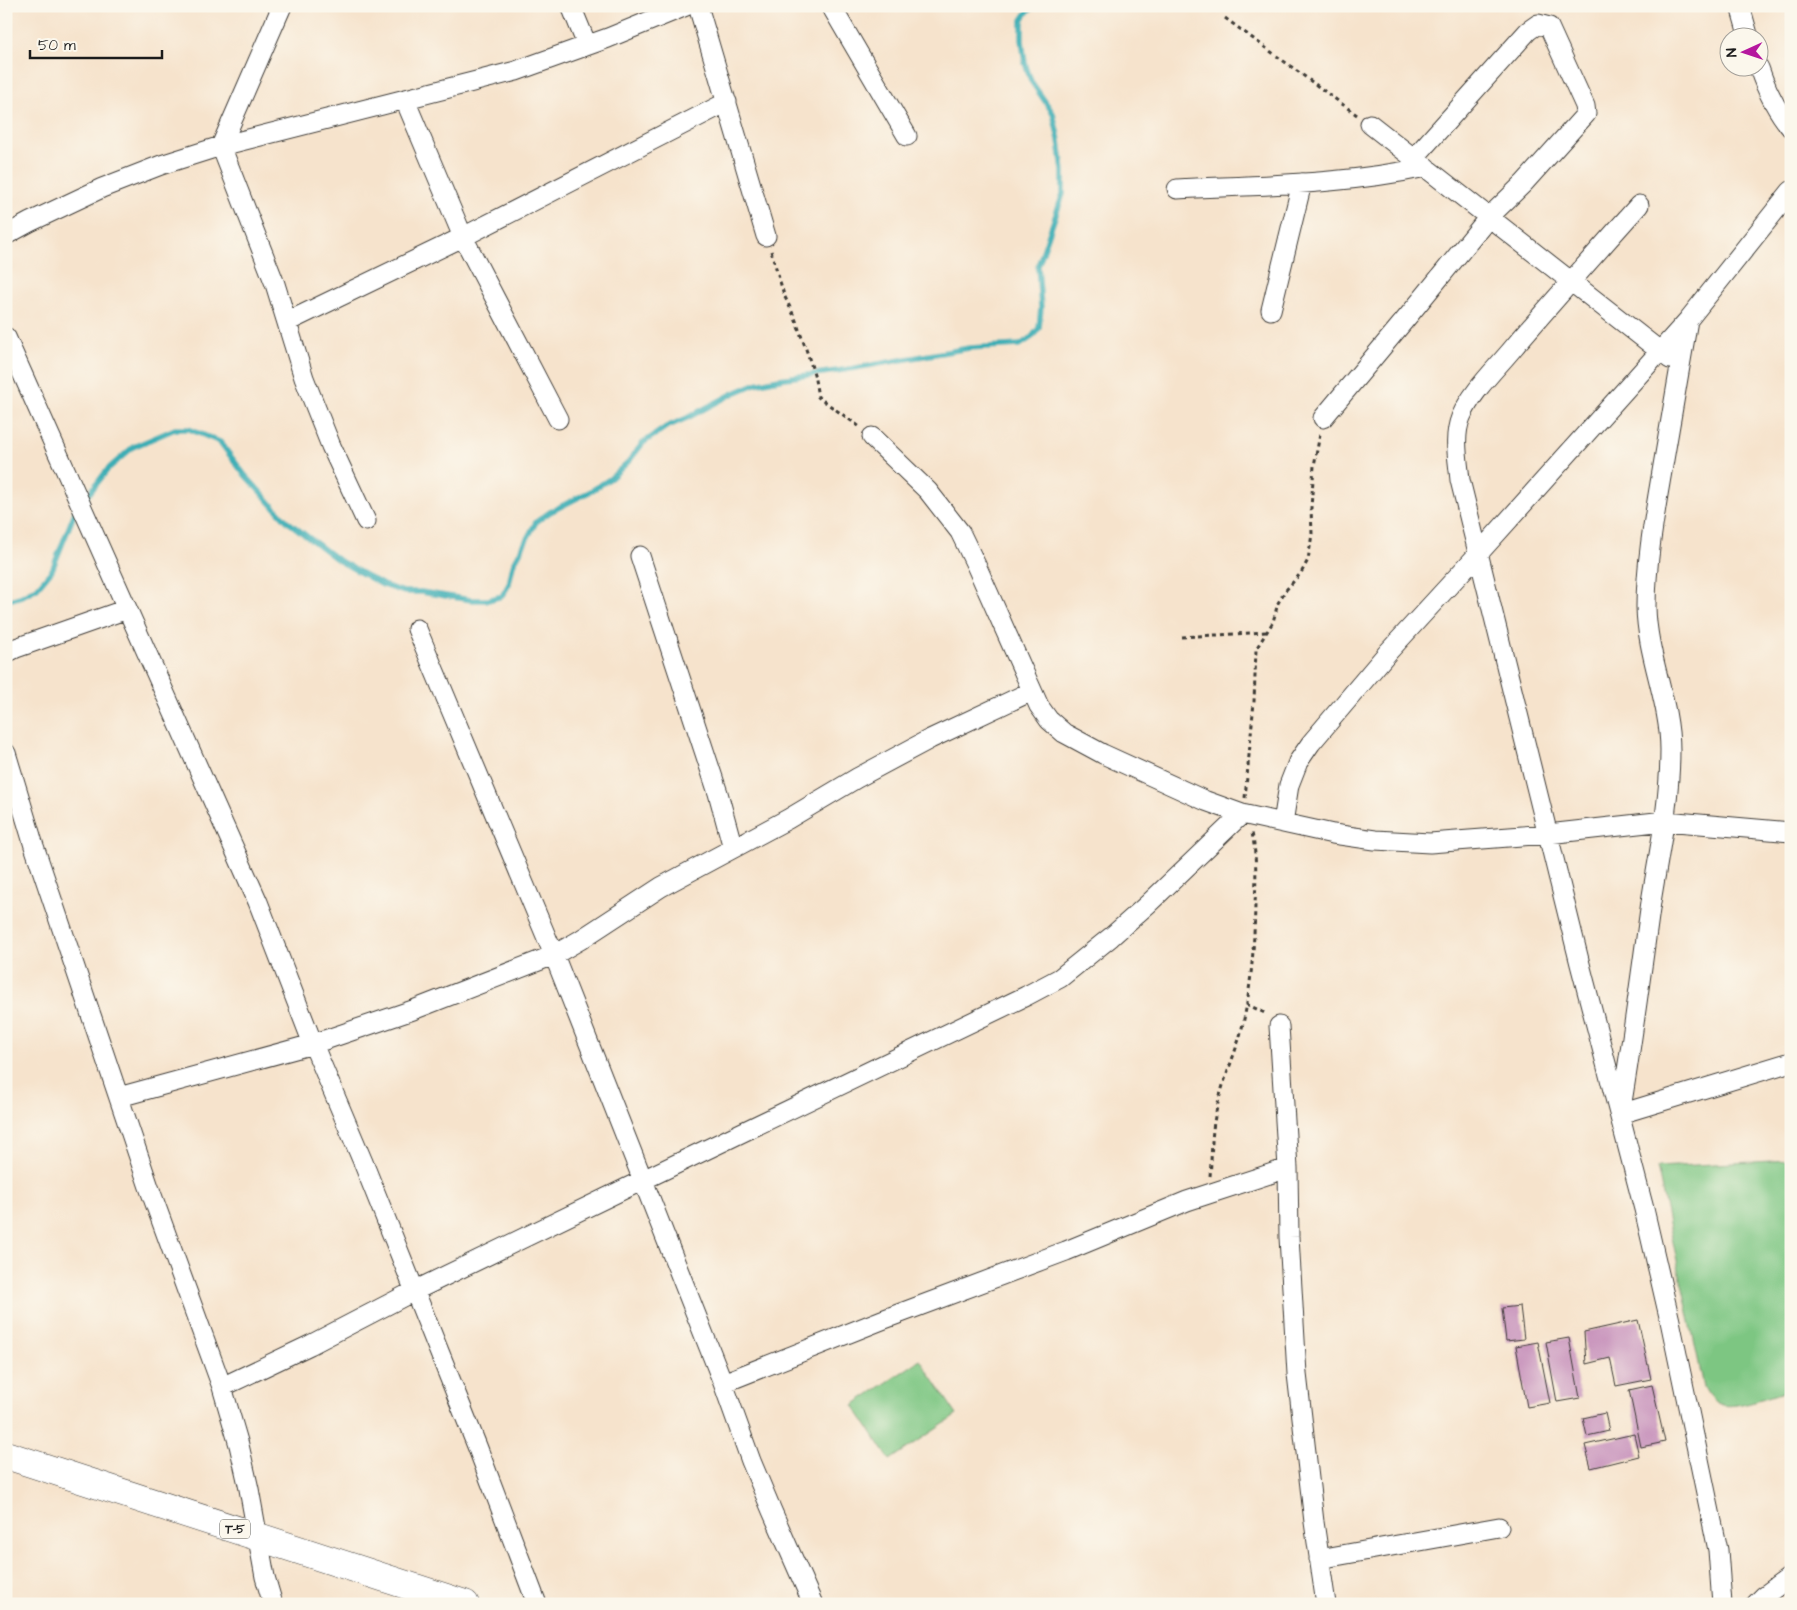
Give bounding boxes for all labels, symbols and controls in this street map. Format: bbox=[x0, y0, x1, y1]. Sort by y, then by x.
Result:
scale bar bbox=[30, 28, 162, 60]
north arrow bbox=[1720, 28, 1770, 78]
text: 50 m bbox=[38, 35, 76, 56]
text: N bbox=[1722, 48, 1742, 58]
road number: T-5 bbox=[220, 1520, 250, 1538]

